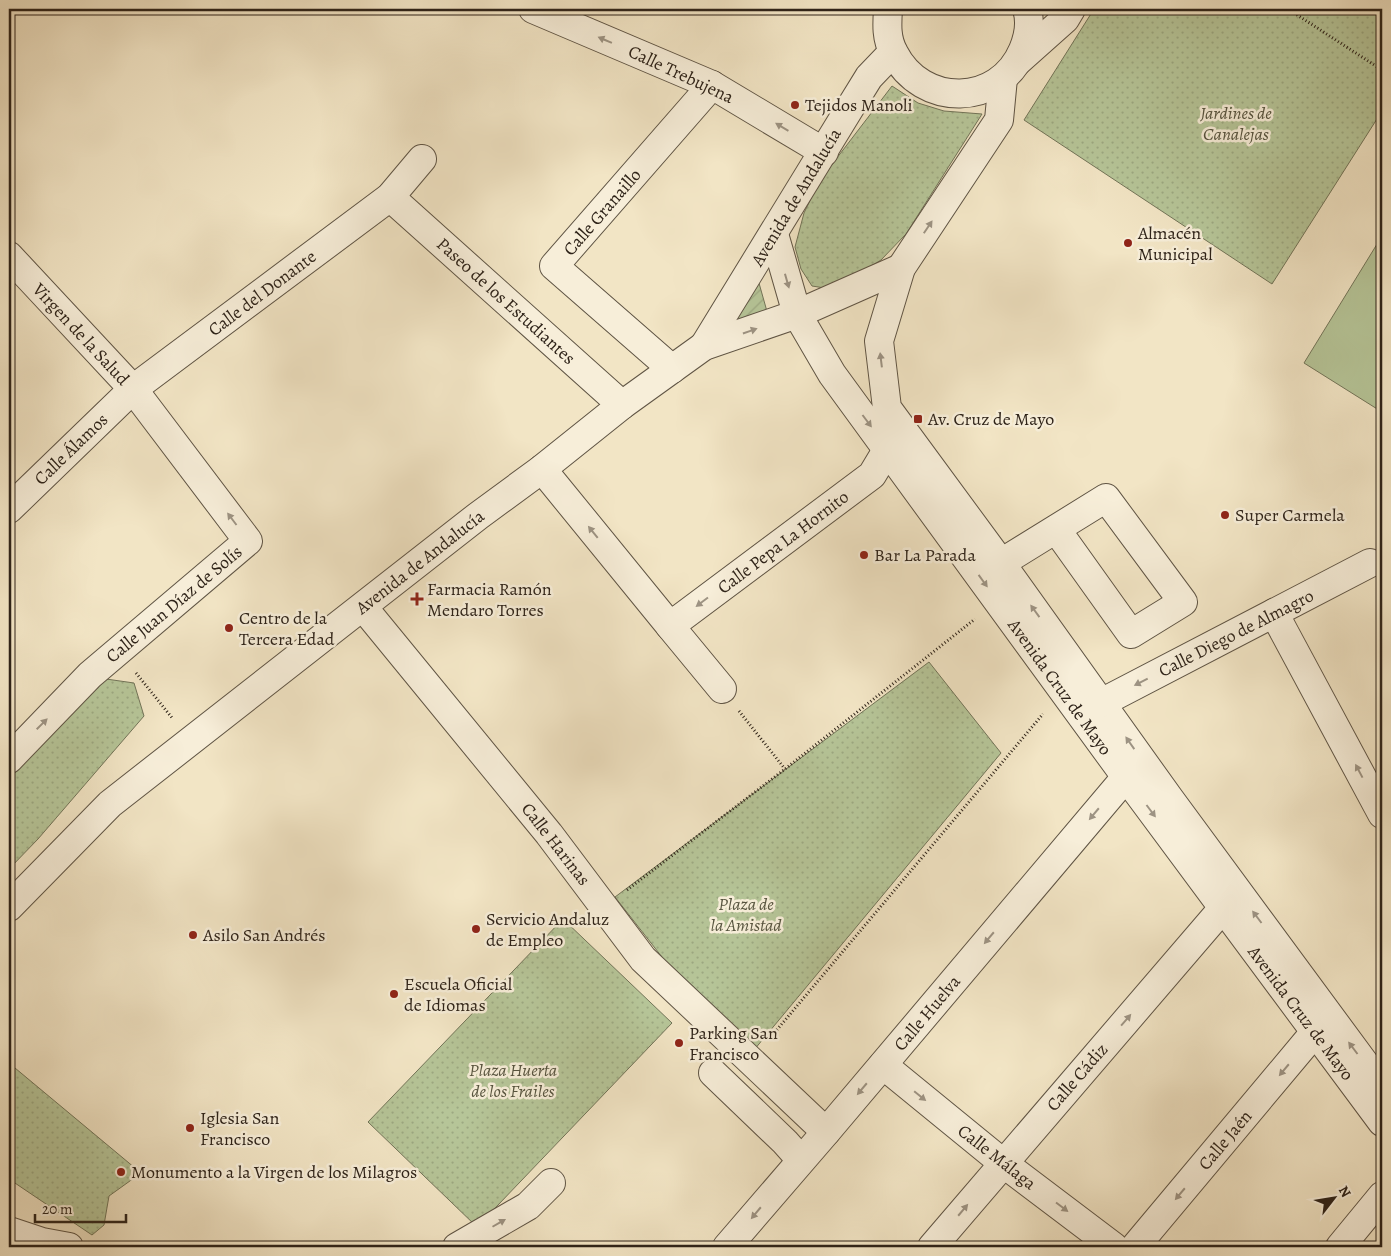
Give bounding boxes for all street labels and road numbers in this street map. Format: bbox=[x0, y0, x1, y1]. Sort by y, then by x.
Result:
street label: Calle Trebujena bbox=[624, 39, 738, 109]
street label: Avenida de Andalucía bbox=[745, 123, 847, 271]
street label: Calle Granaillo bbox=[558, 163, 646, 261]
street label: Paseo de los Estudiantes bbox=[431, 232, 581, 370]
street label: Calle del Donante bbox=[203, 244, 321, 342]
street label: Virgen de la Salud bbox=[27, 277, 135, 391]
street label: Calle Álamos bbox=[29, 408, 113, 490]
street label: Calle Pepa La Hornito bbox=[712, 485, 854, 599]
street label: Avenida de Andalucía bbox=[350, 504, 490, 620]
street label: Calle Juan Díaz de Solís bbox=[101, 540, 247, 668]
street label: Calle Diego de Almagro bbox=[1154, 583, 1318, 683]
street label: Avenida Cruz de Mayo bbox=[1002, 613, 1118, 760]
street label: Calle Harinas bbox=[516, 798, 596, 890]
street label: Avenida Cruz de Mayo bbox=[1242, 940, 1360, 1085]
street label: Calle Huelva bbox=[888, 970, 966, 1056]
street label: Calle Cádiz bbox=[1041, 1038, 1113, 1116]
street label: Calle Jaén bbox=[1193, 1105, 1257, 1175]
street label: Calle Málaga bbox=[953, 1119, 1042, 1196]

